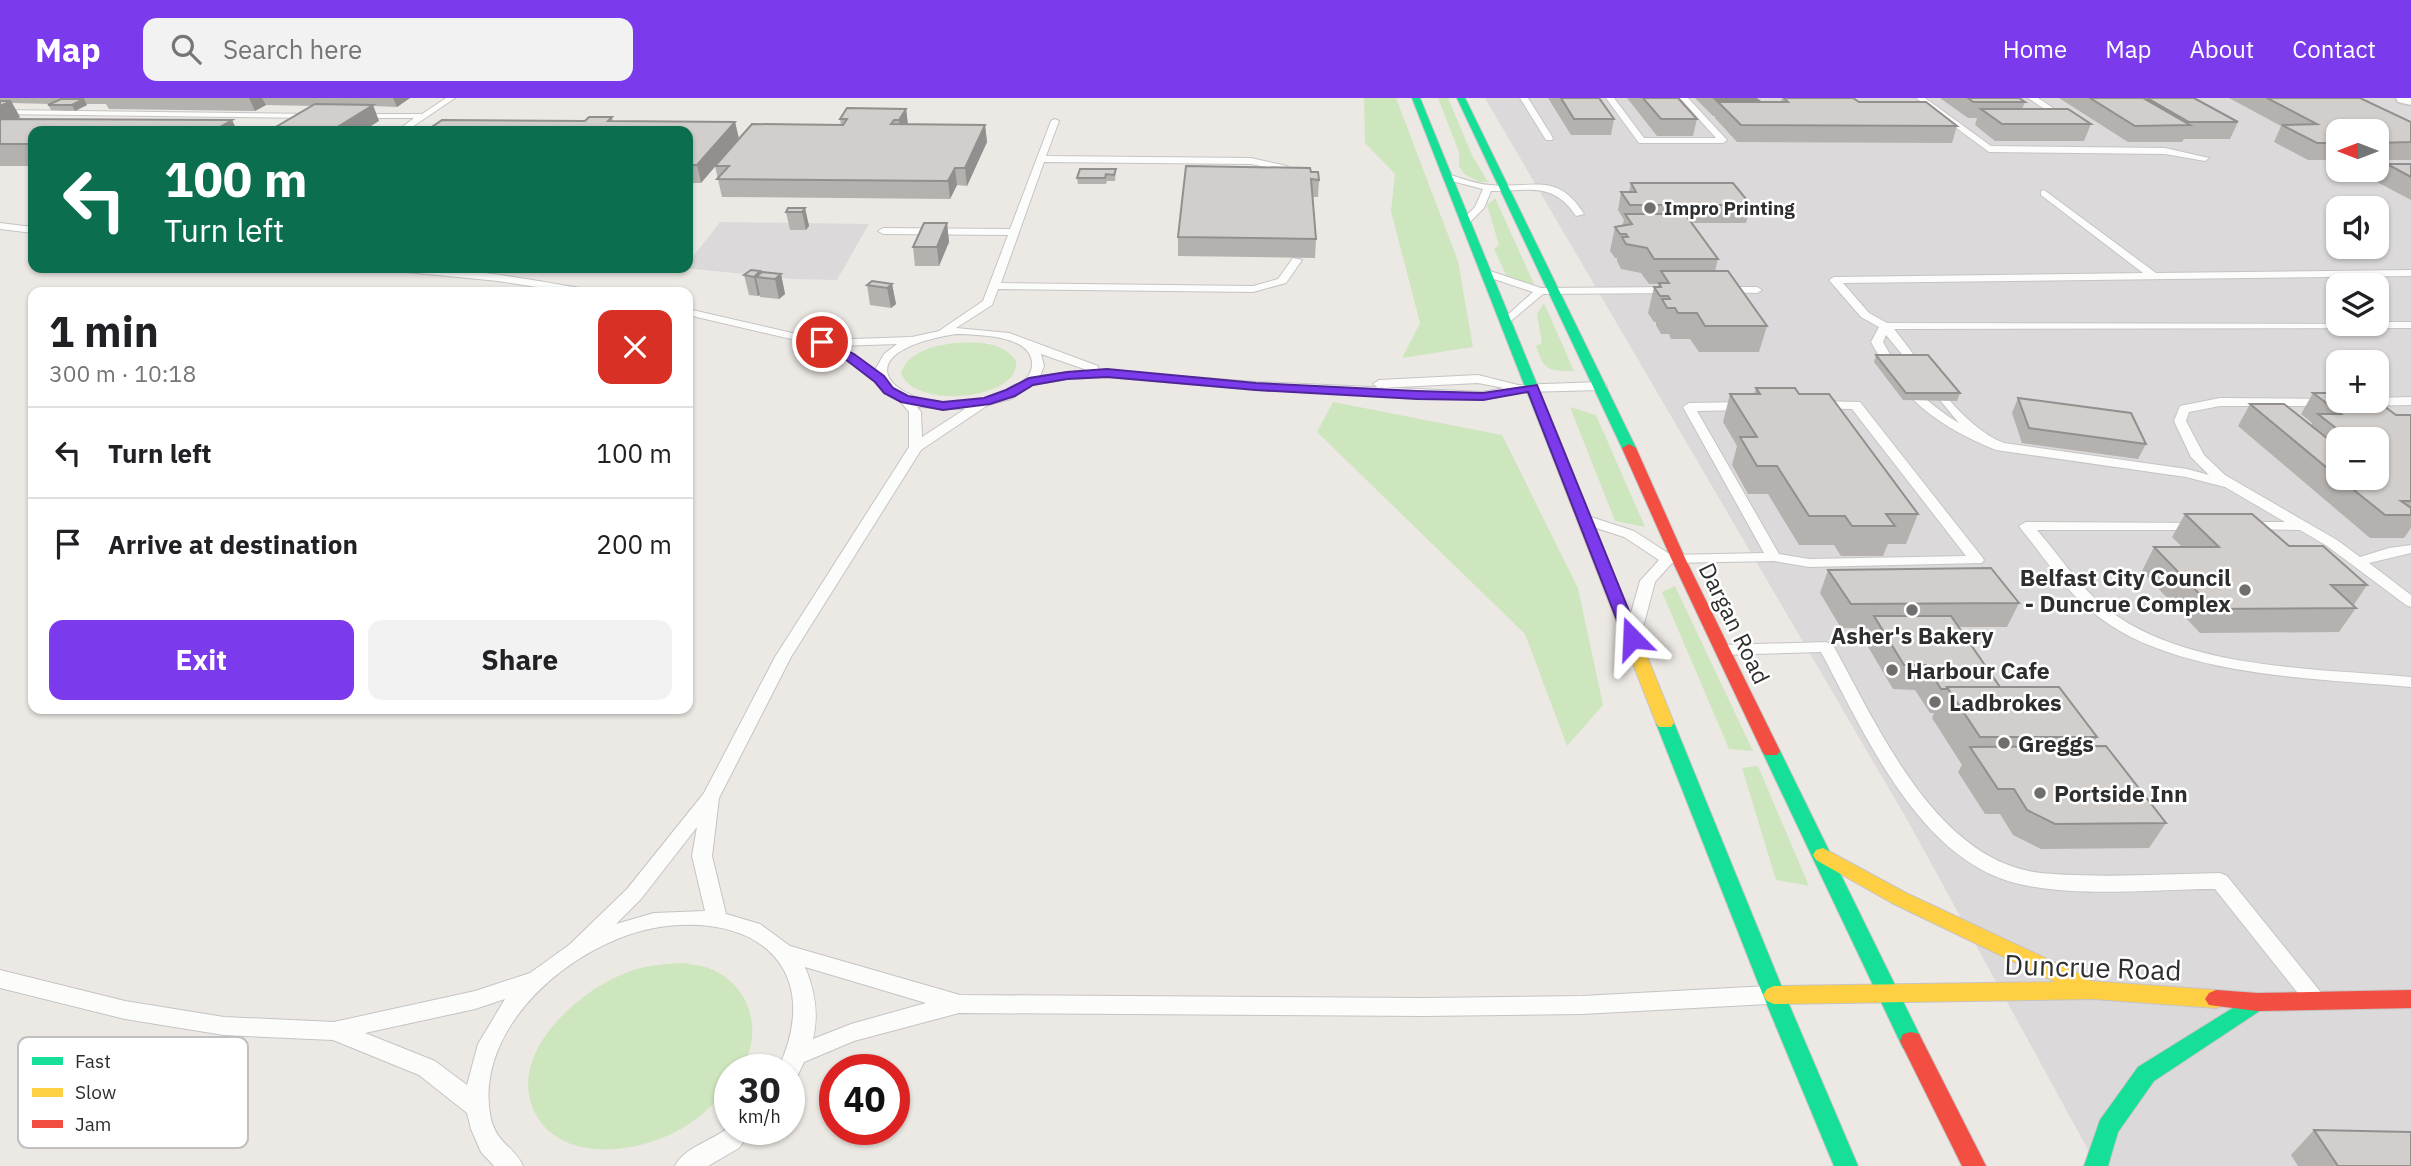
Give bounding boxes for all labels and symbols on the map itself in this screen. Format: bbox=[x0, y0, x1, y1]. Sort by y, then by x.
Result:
north arrow bbox=[2326, 119, 2389, 182]
place label: Impro Printing bbox=[1664, 196, 1795, 220]
marker: Impro Printing bbox=[1642, 200, 1658, 216]
pin bbox=[792, 312, 852, 372]
street label: Dargan Road bbox=[1693, 557, 1777, 689]
place label: Belfast City Council - Duncrue Complex bbox=[2020, 562, 2231, 618]
marker: Belfast City Council - Duncrue Complex bbox=[2237, 582, 2253, 598]
position arrow bbox=[1595, 601, 1669, 675]
marker: Asher's Bakery bbox=[1904, 602, 1920, 618]
place label: Asher's Bakery bbox=[1831, 620, 1994, 650]
place label: Harbour Cafe bbox=[1906, 655, 2050, 685]
marker: Harbour Cafe bbox=[1884, 662, 1900, 678]
place label: Ladbrokes bbox=[1949, 687, 2062, 717]
marker: Ladbrokes bbox=[1927, 694, 1943, 710]
place label: Greggs bbox=[2018, 728, 2094, 758]
marker: Greggs bbox=[1996, 735, 2012, 751]
place label: Portside Inn bbox=[2054, 778, 2188, 808]
marker: Portside Inn bbox=[2032, 785, 2048, 801]
street label: Duncrue Road bbox=[2004, 945, 2182, 989]
legend bbox=[18, 1037, 248, 1148]
text: Fast bbox=[75, 1049, 111, 1073]
speed limit sign: 40 bbox=[819, 1054, 910, 1145]
text: Slow bbox=[75, 1080, 116, 1104]
text: Jam bbox=[75, 1112, 111, 1136]

